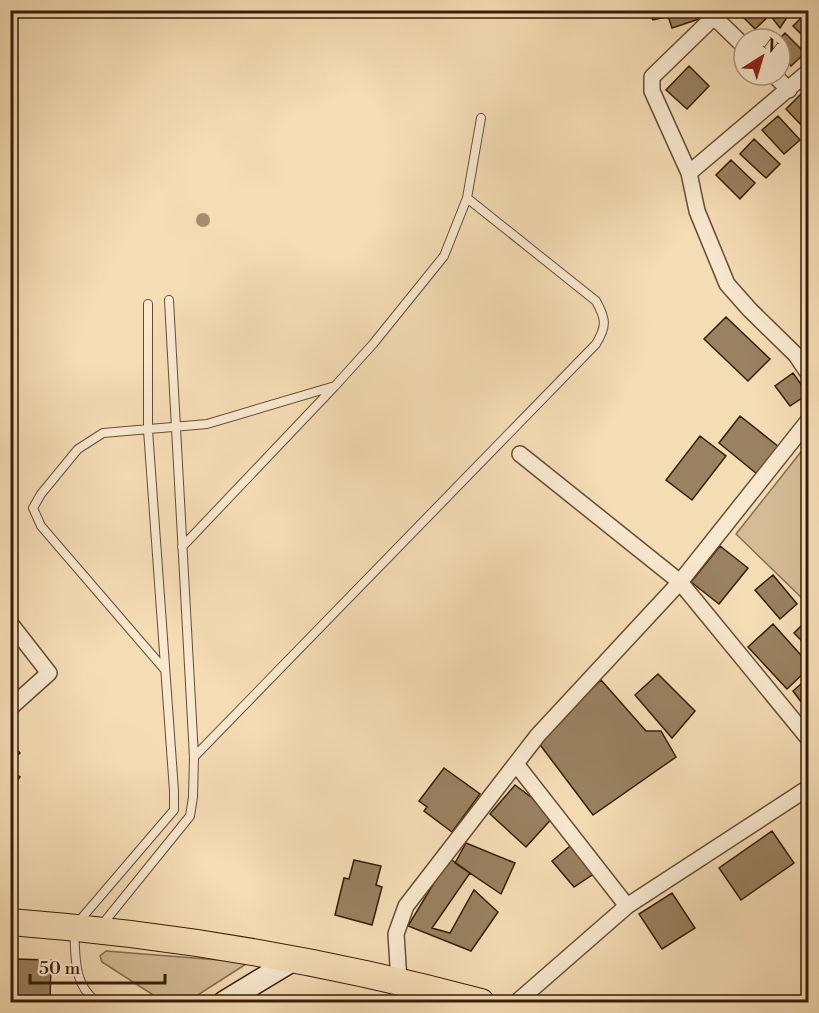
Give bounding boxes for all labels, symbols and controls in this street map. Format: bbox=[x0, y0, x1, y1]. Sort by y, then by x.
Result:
north arrow bbox=[732, 27, 792, 87]
text: N bbox=[759, 34, 782, 58]
scale bar bbox=[30, 947, 165, 985]
text: 50 m bbox=[39, 957, 81, 980]

